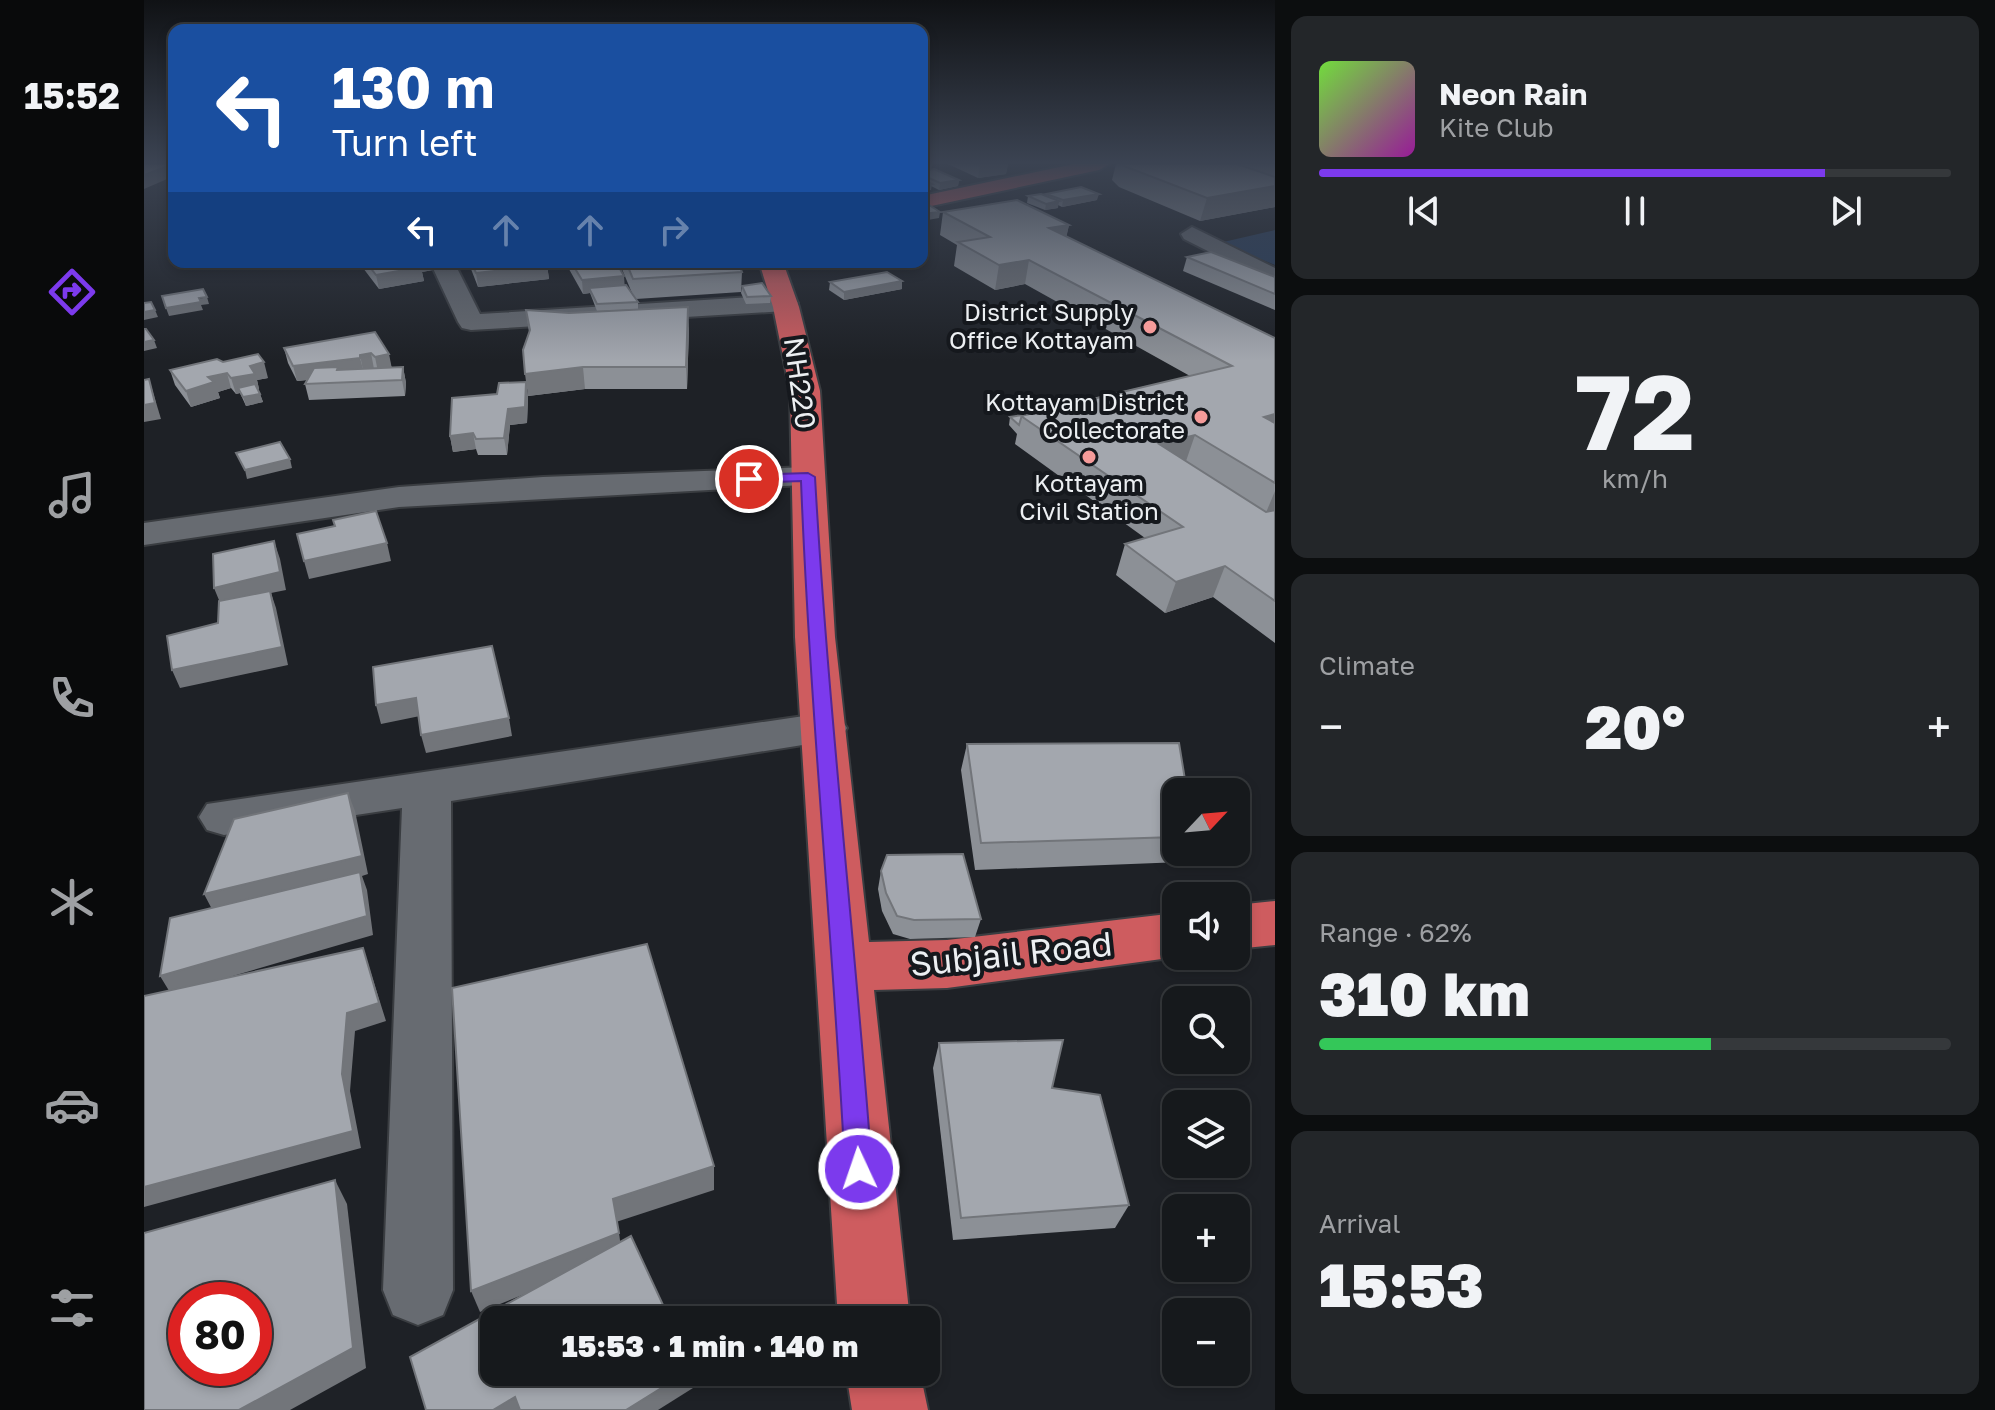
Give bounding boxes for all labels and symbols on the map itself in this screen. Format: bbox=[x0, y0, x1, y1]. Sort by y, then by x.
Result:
place label: District Supply Office Kottayam bbox=[949, 297, 1134, 354]
marker: District Supply Office Kottayam bbox=[1141, 318, 1159, 336]
street label: NH220 bbox=[778, 335, 823, 431]
place label: Kottayam District Collectorate bbox=[985, 387, 1185, 444]
marker: Kottayam District Collectorate bbox=[1192, 408, 1210, 426]
pin bbox=[715, 445, 783, 513]
marker: Kottayam Civil Station bbox=[1080, 448, 1098, 466]
place label: Kottayam Civil Station bbox=[1019, 468, 1159, 525]
north arrow bbox=[1162, 778, 1250, 866]
street label: Subjail Road bbox=[908, 922, 1114, 984]
position arrow bbox=[817, 1127, 901, 1211]
speed limit sign: 80 bbox=[168, 1282, 272, 1386]

